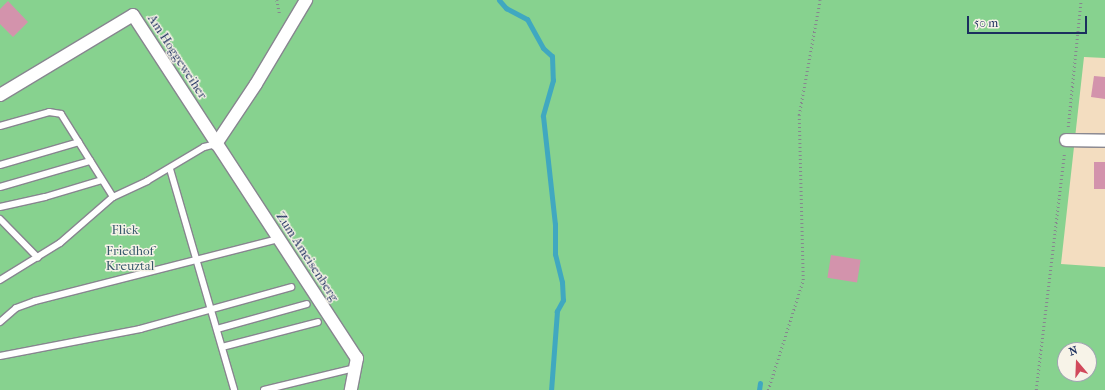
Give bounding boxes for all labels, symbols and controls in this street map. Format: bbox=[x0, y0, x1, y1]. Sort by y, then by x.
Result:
scale bar bbox=[969, 8, 1089, 34]
street label: Am Hoggeweiher bbox=[144, 12, 210, 102]
text: 50 m bbox=[974, 16, 998, 30]
street label: Zum Ameisenberg bbox=[272, 209, 342, 305]
park label: Flick bbox=[112, 222, 138, 238]
park label: Friedhof Kreuztal bbox=[106, 244, 154, 275]
north arrow bbox=[1057, 342, 1097, 382]
text: N bbox=[1067, 344, 1079, 359]

